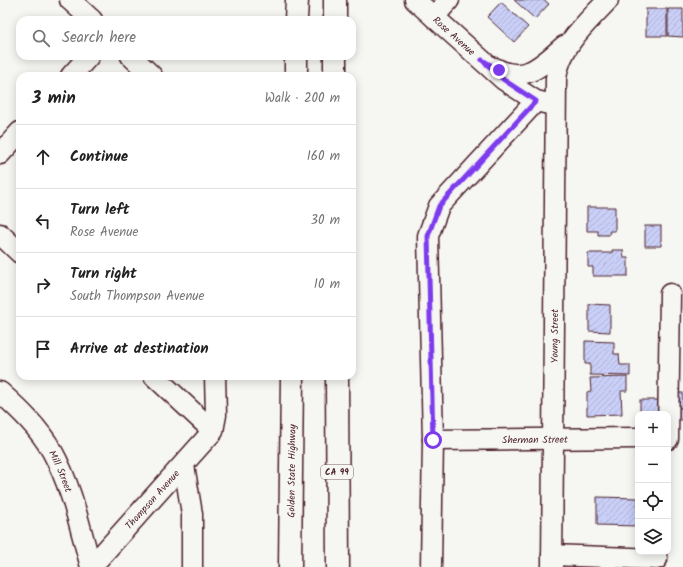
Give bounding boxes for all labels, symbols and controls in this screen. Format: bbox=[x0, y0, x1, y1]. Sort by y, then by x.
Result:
street label: Rose Avenue bbox=[429, 13, 479, 60]
search box bbox=[16, 16, 356, 60]
text: Search here bbox=[62, 26, 136, 50]
icon: search bbox=[30, 27, 52, 49]
route end bbox=[490, 61, 508, 79]
text: 3 min bbox=[32, 85, 76, 112]
text: Walk · 200 m bbox=[265, 88, 340, 109]
text: Continue bbox=[70, 145, 128, 169]
icon: ahead bbox=[32, 146, 54, 168]
text: 160 m bbox=[307, 146, 340, 167]
text: Turn left bbox=[70, 198, 130, 222]
icon: left bbox=[32, 210, 54, 232]
text: 30 m bbox=[311, 210, 340, 231]
text: Rose Avenue bbox=[70, 222, 138, 243]
text: Turn right bbox=[70, 262, 137, 286]
icon: right bbox=[32, 274, 54, 296]
text: 10 m bbox=[314, 274, 340, 295]
text: South Thompson Avenue bbox=[70, 286, 204, 307]
street label: Young Street bbox=[547, 309, 563, 363]
text: Arrive at destination bbox=[70, 337, 209, 361]
icon: arrive bbox=[32, 338, 54, 360]
map controls bbox=[635, 411, 671, 555]
button: + bbox=[635, 411, 671, 447]
street label: Golden State Highway bbox=[284, 424, 300, 518]
route start bbox=[424, 431, 442, 449]
street label: Sherman Street bbox=[502, 432, 568, 448]
street label: Mill Street bbox=[44, 447, 76, 495]
button: − bbox=[635, 447, 671, 483]
road number: CA 99 bbox=[321, 465, 353, 479]
street label: Thompson Avenue bbox=[121, 466, 184, 533]
button: locate bbox=[635, 483, 671, 519]
button: layers bbox=[635, 519, 671, 555]

